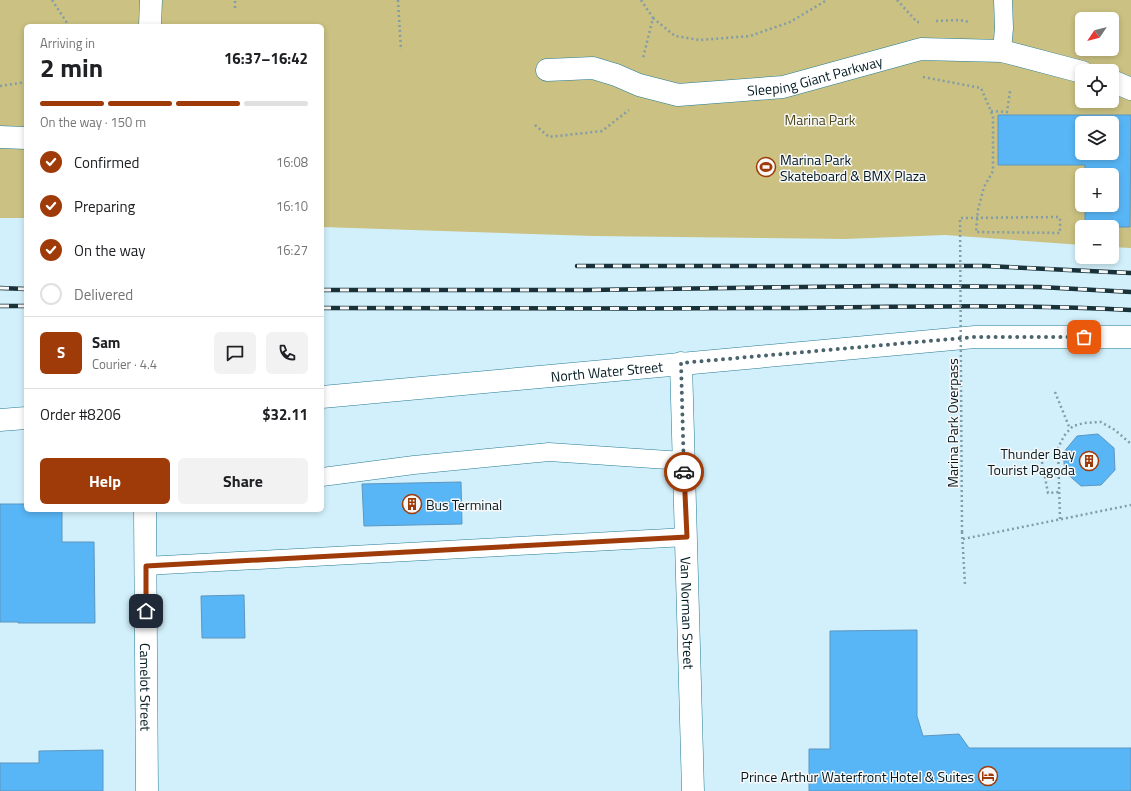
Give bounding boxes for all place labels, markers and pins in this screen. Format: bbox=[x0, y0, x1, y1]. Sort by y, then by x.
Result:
place label: Marina Park Skateboard & BMX Plaza bbox=[780, 149, 926, 186]
sports icon: Marina Park Skateboard & BMX Plaza bbox=[755, 156, 777, 178]
pin bbox=[1067, 320, 1101, 354]
place label: Thunder Bay Tourist Pagoda bbox=[987, 443, 1075, 480]
building icon: Thunder Bay Tourist Pagoda bbox=[1078, 450, 1100, 472]
building icon: Bus Terminal bbox=[401, 493, 423, 515]
place label: Bus Terminal bbox=[426, 494, 502, 515]
pin bbox=[129, 594, 163, 628]
hotel icon: Prince Arthur Waterfront Hotel & Suites bbox=[977, 765, 999, 787]
place label: Prince Arthur Waterfront Hotel & Suites bbox=[741, 766, 974, 787]

